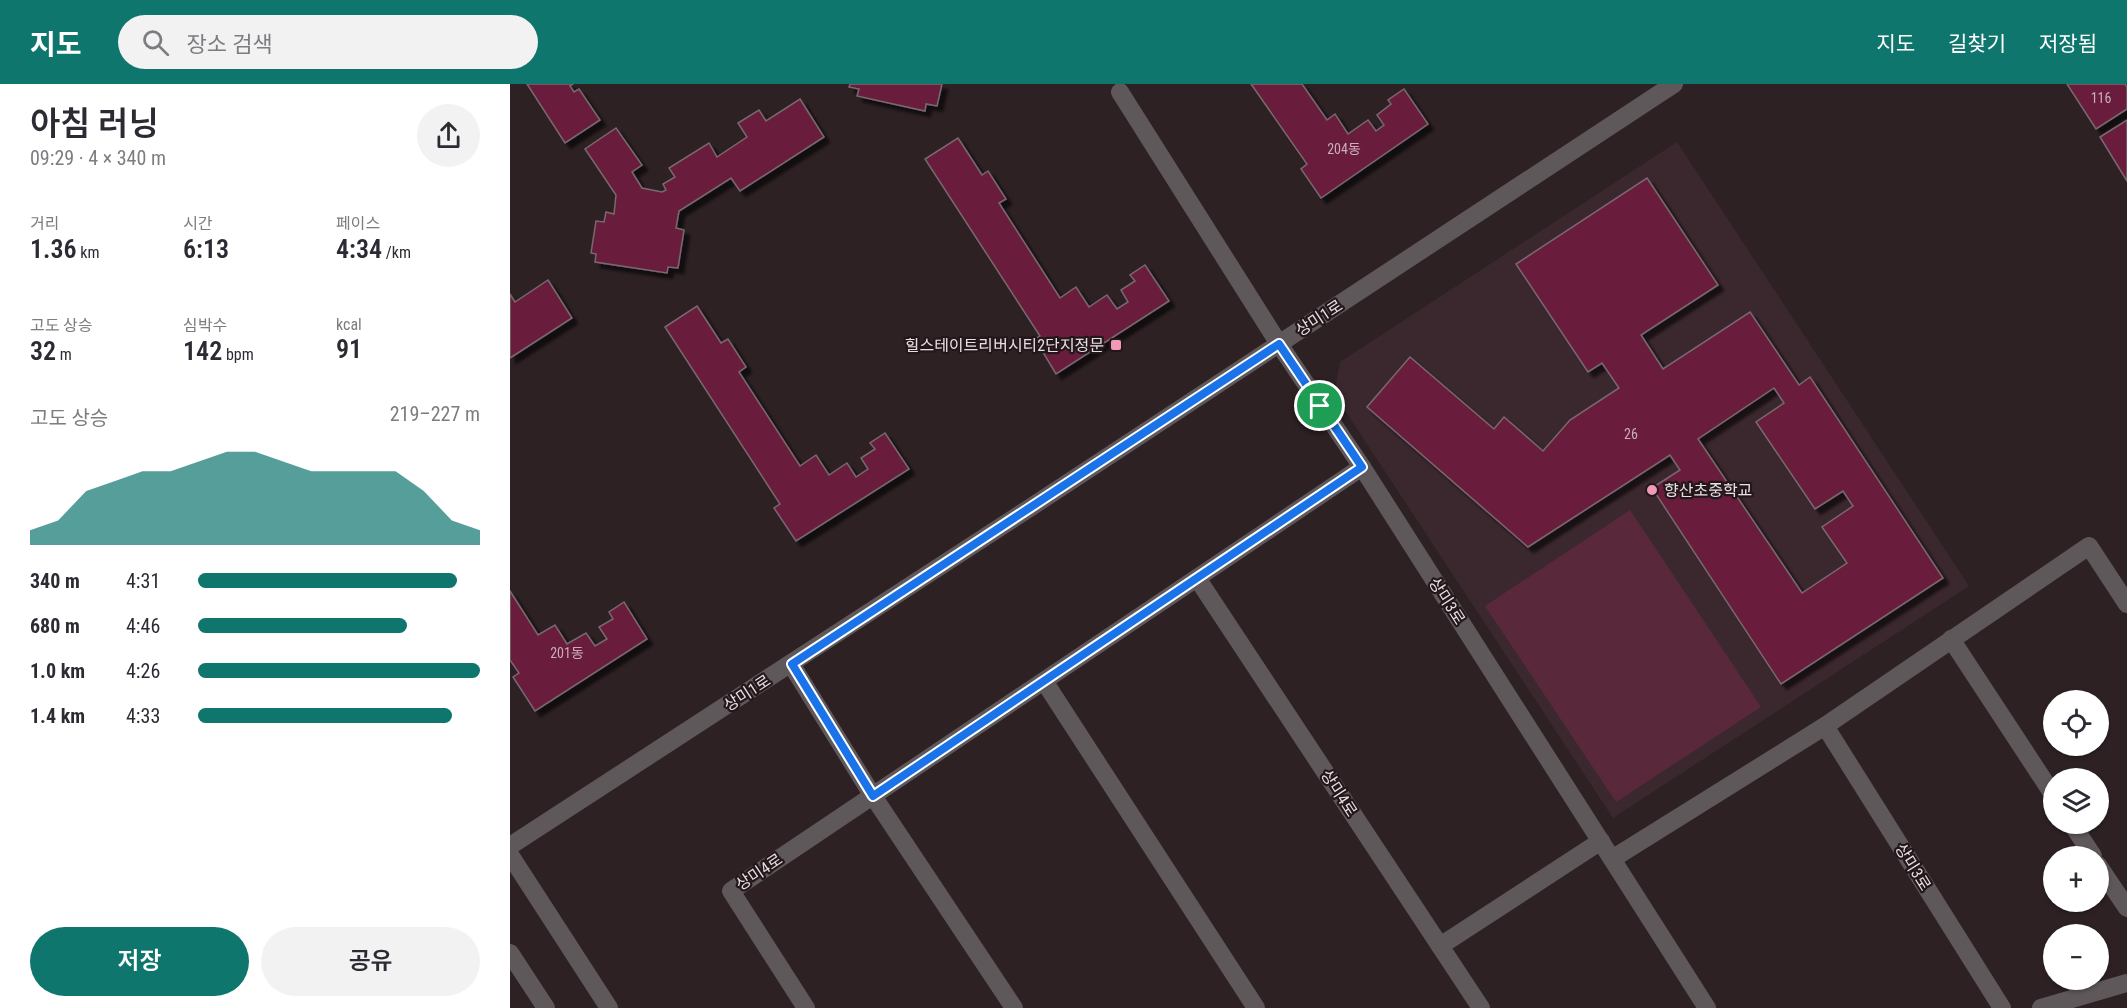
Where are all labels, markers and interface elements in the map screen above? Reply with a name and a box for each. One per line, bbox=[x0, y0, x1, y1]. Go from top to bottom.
search box bbox=[118, 15, 538, 69]
icon: search bbox=[139, 26, 172, 59]
text: 지도 bbox=[30, 28, 82, 61]
text: 장소 검색 bbox=[187, 32, 273, 57]
text: 지도 bbox=[1876, 32, 1915, 56]
text: 길찾기 bbox=[1948, 32, 2006, 56]
text: 저장됨 bbox=[2039, 32, 2097, 56]
house number: 116 bbox=[2091, 90, 2111, 106]
text: 아침 러닝 bbox=[30, 104, 159, 143]
button: share bbox=[417, 104, 480, 167]
house number: 204동 bbox=[1327, 141, 1361, 157]
text: 09:29 · 4 × 340 m bbox=[30, 146, 166, 170]
text: 거리 bbox=[30, 214, 59, 233]
text: 시간 bbox=[183, 214, 212, 233]
text: 페이스 bbox=[336, 214, 380, 233]
text: 1.36 bbox=[30, 234, 77, 264]
text: 6:13 bbox=[183, 234, 229, 264]
text: 4:34 bbox=[336, 234, 382, 264]
text: km bbox=[77, 243, 100, 262]
text: /km bbox=[382, 243, 411, 262]
street label: 상미1로 bbox=[1292, 296, 1346, 340]
text: kcal bbox=[336, 315, 362, 334]
text: 고도 상승 bbox=[30, 316, 93, 335]
text: 심박수 bbox=[183, 316, 227, 335]
text: 91 bbox=[336, 334, 362, 364]
text: 32 bbox=[30, 336, 56, 366]
text: 142 bbox=[183, 336, 222, 366]
place label: 힐스테이트리버시티2단지정문 bbox=[905, 336, 1104, 355]
marker: 힐스테이트리버시티2단지정문 bbox=[1109, 338, 1123, 352]
text: m bbox=[56, 345, 72, 364]
text: bpm bbox=[222, 345, 254, 364]
pin bbox=[1294, 380, 1345, 431]
icon: arrive bbox=[1303, 389, 1336, 422]
text: 219–227 m bbox=[390, 402, 480, 426]
text: 고도 상승 bbox=[30, 406, 108, 430]
house number: 26 bbox=[1624, 426, 1638, 442]
place label: 향산초중학교 bbox=[1664, 481, 1752, 500]
marker: 향산초중학교 bbox=[1645, 483, 1659, 497]
text: 340 m bbox=[30, 569, 80, 593]
text: 4:31 bbox=[126, 569, 160, 593]
street label: 상미3로 bbox=[1425, 574, 1469, 628]
text: 680 m bbox=[30, 614, 80, 638]
text: 4:46 bbox=[126, 614, 160, 638]
house number: 201동 bbox=[550, 645, 584, 661]
text: 1.0 km bbox=[30, 659, 85, 683]
text: 4:26 bbox=[126, 659, 160, 683]
street label: 상미1로 bbox=[720, 671, 774, 715]
map controls bbox=[2043, 690, 2109, 990]
button: locate bbox=[2043, 690, 2109, 756]
text: 1.4 km bbox=[30, 704, 85, 728]
text: 4:33 bbox=[126, 704, 160, 728]
street label: 상미4로 bbox=[1317, 766, 1361, 820]
button: layers bbox=[2043, 768, 2109, 834]
street label: 상미3로 bbox=[1891, 840, 1935, 894]
button: + bbox=[2043, 846, 2109, 912]
street label: 상미4로 bbox=[732, 849, 786, 894]
button: − bbox=[2043, 924, 2109, 990]
button: 저장 bbox=[30, 927, 249, 996]
button: 공유 bbox=[261, 927, 480, 996]

